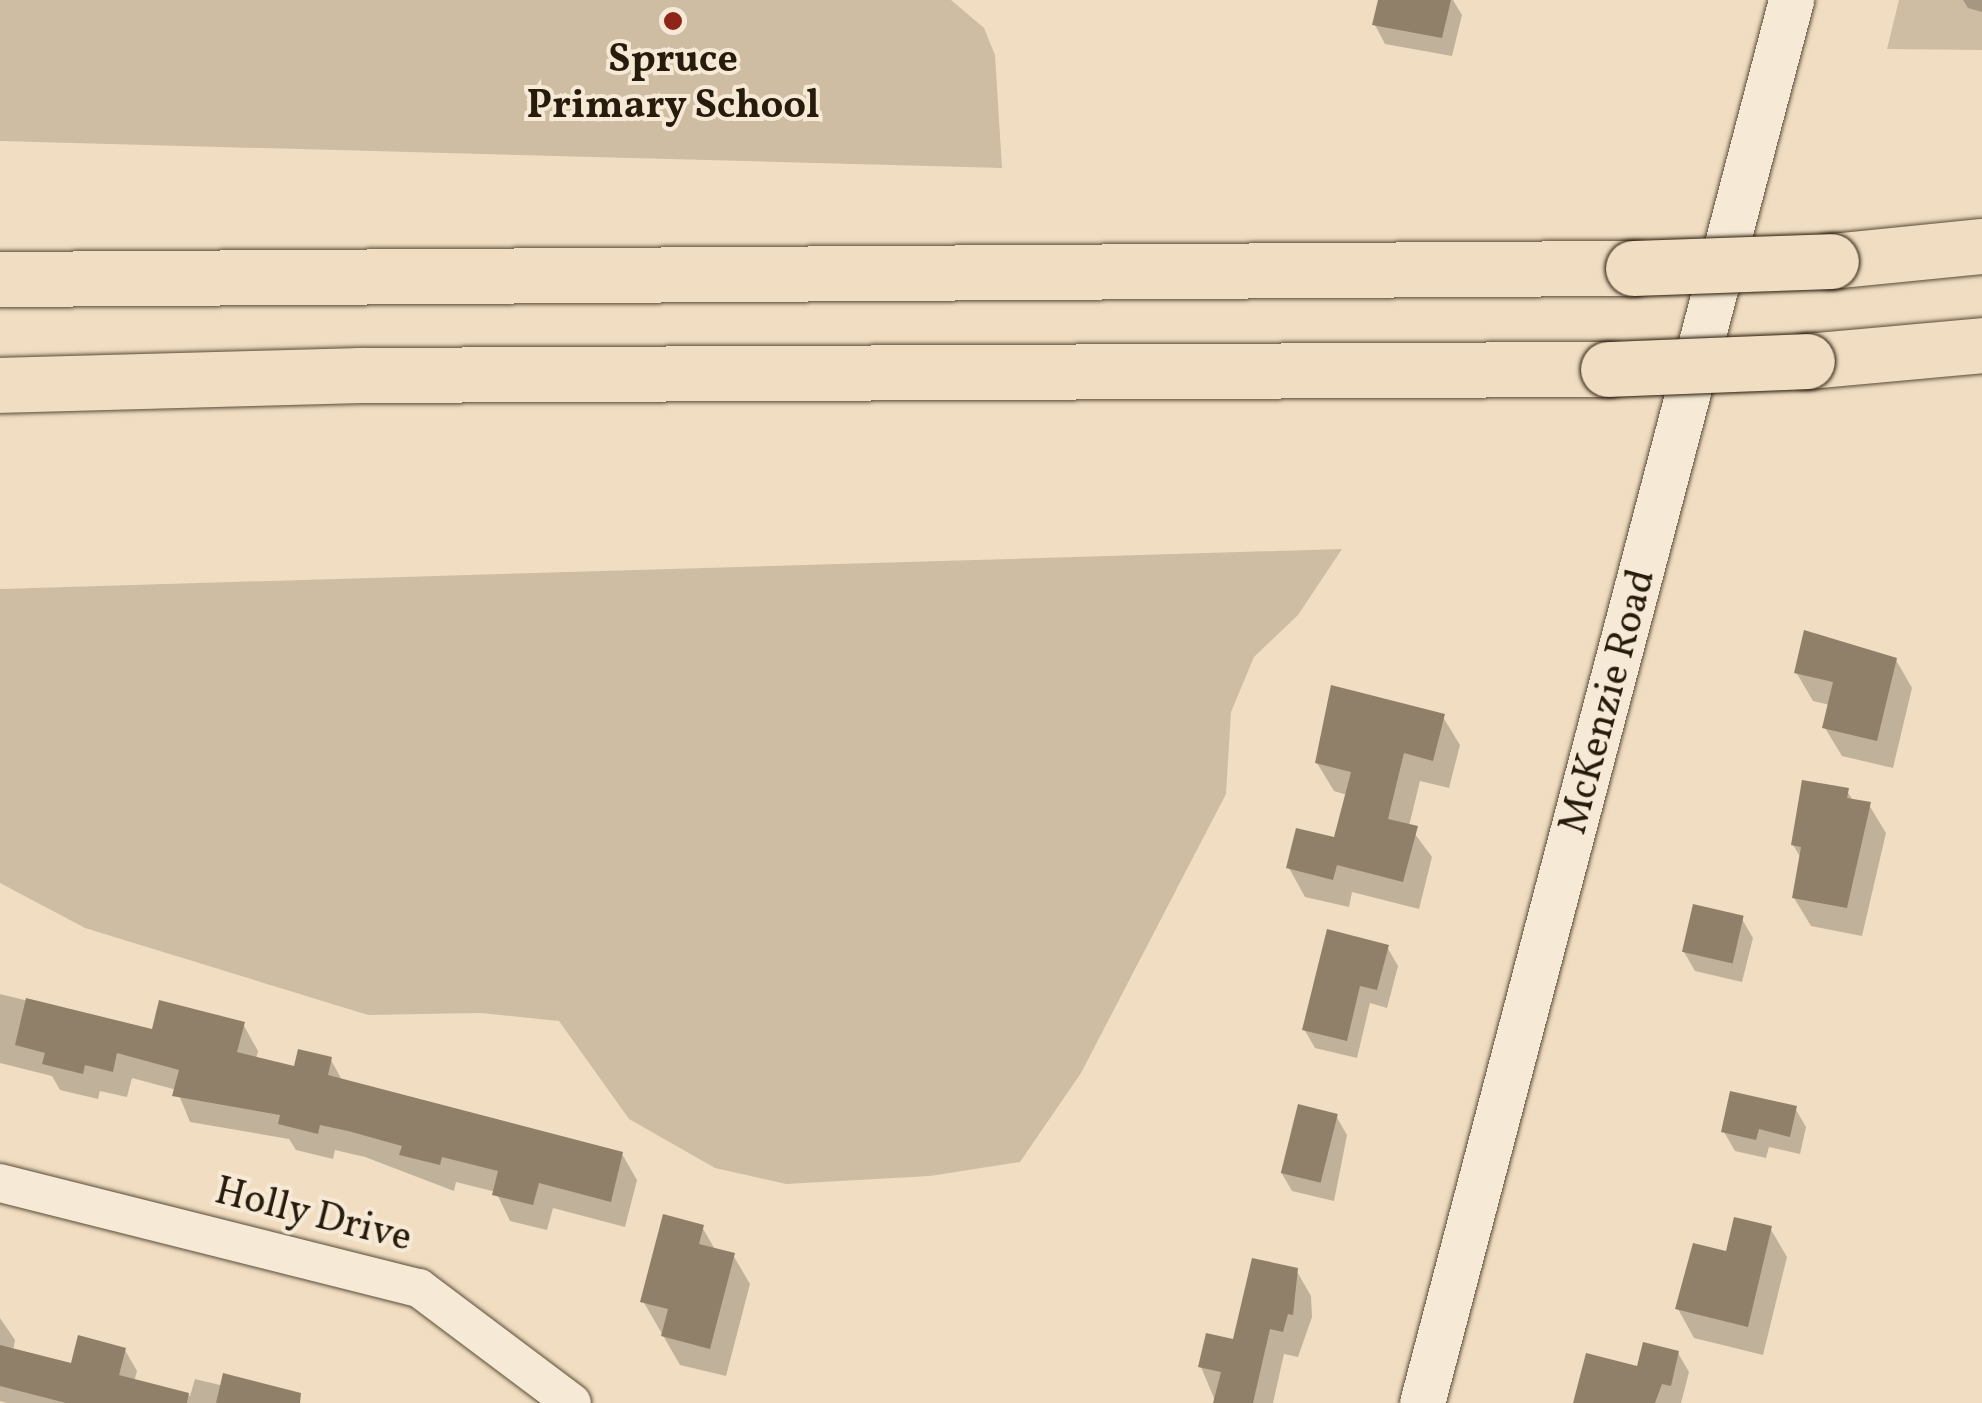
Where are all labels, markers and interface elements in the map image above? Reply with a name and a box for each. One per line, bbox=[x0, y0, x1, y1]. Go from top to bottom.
marker: Spruce Primary School bbox=[662, 10, 684, 32]
place label: Spruce Primary School bbox=[526, 37, 820, 131]
street label: McKenzie Road bbox=[1551, 564, 1667, 840]
street label: Holly Drive bbox=[209, 1168, 417, 1264]

